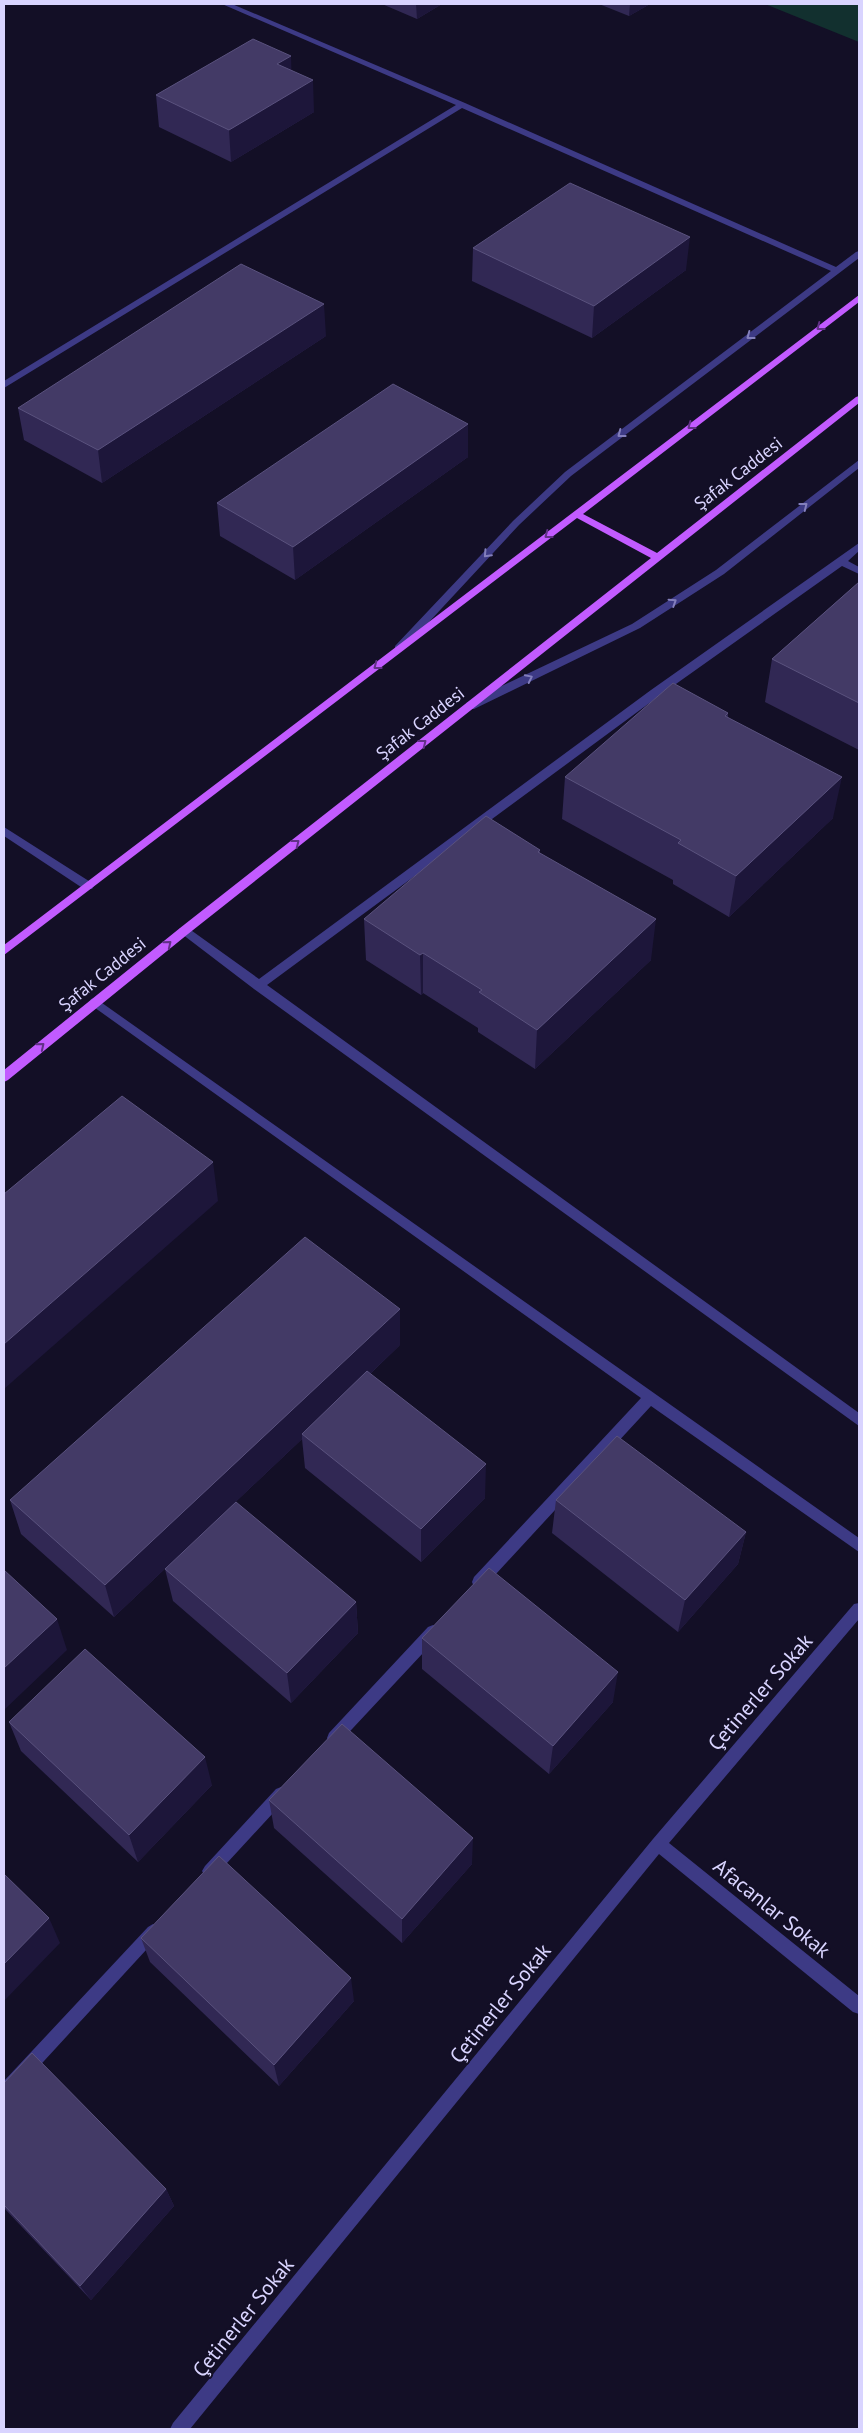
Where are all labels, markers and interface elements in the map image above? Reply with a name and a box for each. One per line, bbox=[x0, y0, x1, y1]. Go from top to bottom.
one-way arrow bbox=[817, 322, 826, 331]
one-way arrow bbox=[746, 330, 756, 339]
one-way arrow bbox=[687, 420, 697, 429]
one-way arrow bbox=[617, 428, 627, 437]
street label: Şafak Caddesi bbox=[689, 431, 787, 515]
one-way arrow bbox=[798, 503, 808, 512]
one-way arrow bbox=[544, 529, 554, 538]
one-way arrow bbox=[484, 548, 493, 557]
one-way arrow bbox=[667, 599, 677, 608]
one-way arrow bbox=[374, 660, 383, 668]
one-way arrow bbox=[524, 673, 533, 684]
street label: Şafak Caddesi bbox=[371, 681, 469, 765]
one-way arrow bbox=[417, 740, 426, 748]
one-way arrow bbox=[290, 841, 299, 849]
street label: Şafak Caddesi bbox=[54, 932, 150, 1016]
one-way arrow bbox=[162, 941, 172, 950]
one-way arrow bbox=[36, 1042, 45, 1051]
street label: Çetinerler Sokak bbox=[702, 1628, 818, 1756]
street label: Afacanlar Sokak bbox=[708, 1853, 836, 1963]
street label: Çetinerler Sokak bbox=[443, 1938, 557, 2068]
street label: Çetinerler Sokak bbox=[186, 2252, 300, 2382]

